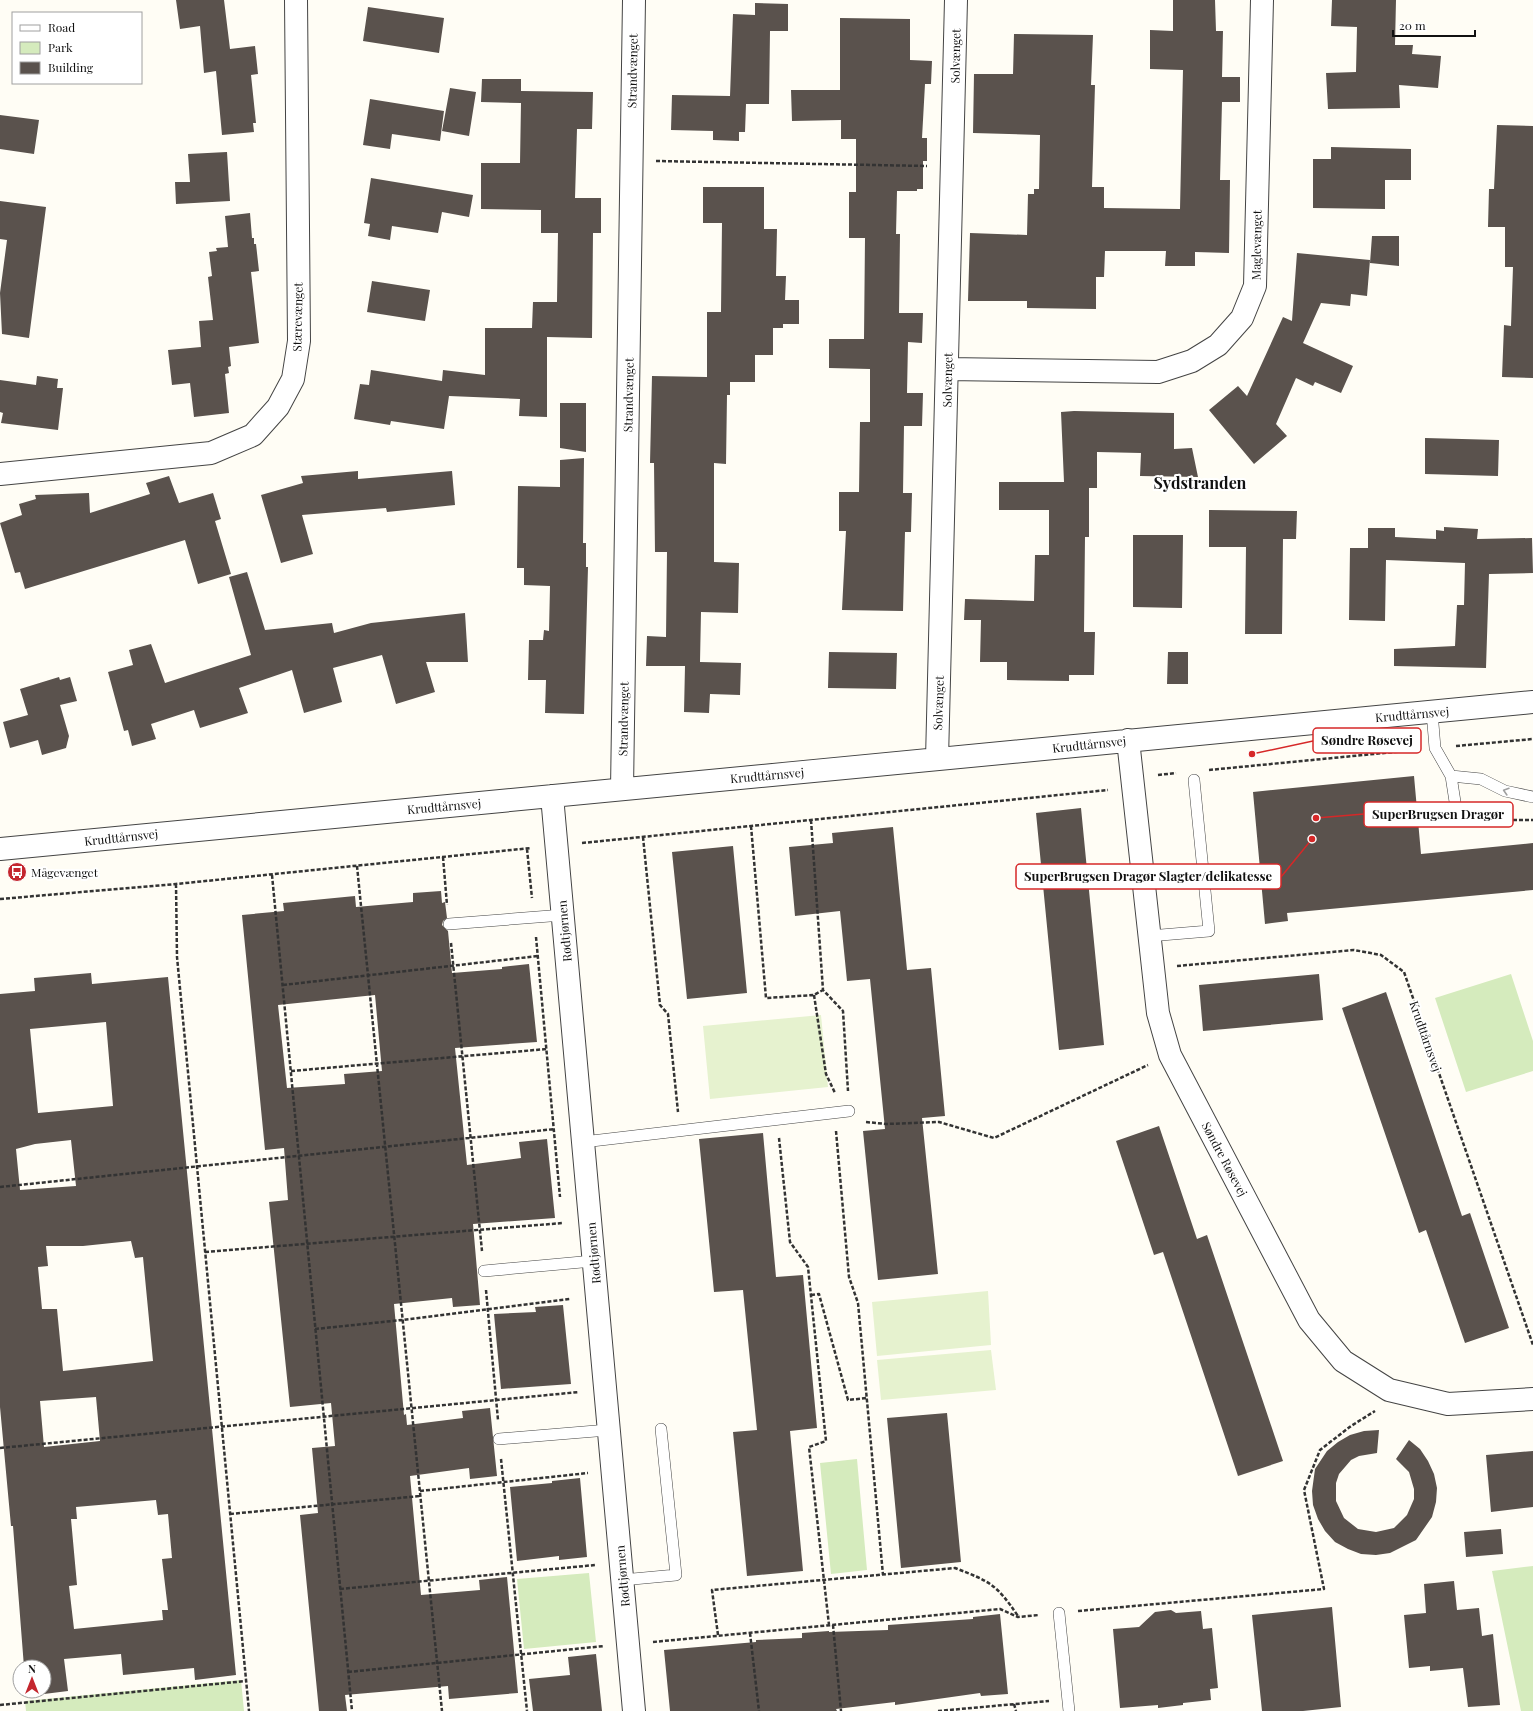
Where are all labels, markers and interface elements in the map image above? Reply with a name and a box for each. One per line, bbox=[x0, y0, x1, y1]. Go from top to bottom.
legend bbox=[12, 12, 142, 84]
scale bar bbox=[1393, 12, 1475, 38]
text: 20 m bbox=[1399, 17, 1426, 33]
text: Road bbox=[48, 19, 75, 35]
street label: Solvænget bbox=[947, 28, 963, 83]
street label: Strandvænget bbox=[623, 33, 641, 108]
text: Park bbox=[48, 39, 73, 55]
text: Building bbox=[48, 59, 94, 75]
street label: Maglevænget bbox=[1247, 209, 1265, 280]
street label: Stærevænget bbox=[288, 282, 306, 352]
street label: Solvænget bbox=[939, 352, 955, 407]
street label: Strandvænget bbox=[619, 357, 637, 432]
district label: Sydstranden bbox=[1154, 472, 1247, 493]
street label: Solvænget bbox=[929, 675, 947, 731]
street label: Strandvænget bbox=[614, 681, 632, 756]
street label: Krudttårnsvej bbox=[1374, 703, 1450, 725]
callout: Søndre Røsevej bbox=[1313, 728, 1421, 753]
text: Søndre Røsevej bbox=[1321, 731, 1413, 748]
street label: Krudttårnsvej bbox=[1051, 732, 1127, 756]
street label: Krudttårnsvej bbox=[729, 764, 805, 786]
one-way arrow bbox=[1502, 787, 1509, 796]
street label: Krudttårnsvej bbox=[406, 795, 482, 817]
callout: SuperBrugsen Dragør bbox=[1364, 802, 1513, 827]
text: SuperBrugsen Dragør bbox=[1372, 805, 1504, 822]
street label: Krudttårnsvej bbox=[83, 825, 159, 849]
bus stop icon: Mågevænget bbox=[6, 861, 28, 883]
place label: Mågevænget bbox=[31, 864, 99, 880]
callout: SuperBrugsen Dragør Slagter/delikatesse bbox=[1016, 864, 1281, 889]
text: SuperBrugsen Dragør Slagter/delikatesse bbox=[1024, 867, 1272, 884]
street label: Rødtjørnen bbox=[553, 900, 575, 962]
street label: Krudttårnsvej bbox=[1406, 998, 1446, 1074]
street label: Søndre Røsevej bbox=[1199, 1119, 1251, 1199]
street label: Rødtjørnen bbox=[582, 1222, 604, 1284]
street label: Rødtjørnen bbox=[611, 1545, 633, 1607]
north arrow bbox=[12, 1659, 52, 1699]
text: N bbox=[28, 1661, 36, 1676]

